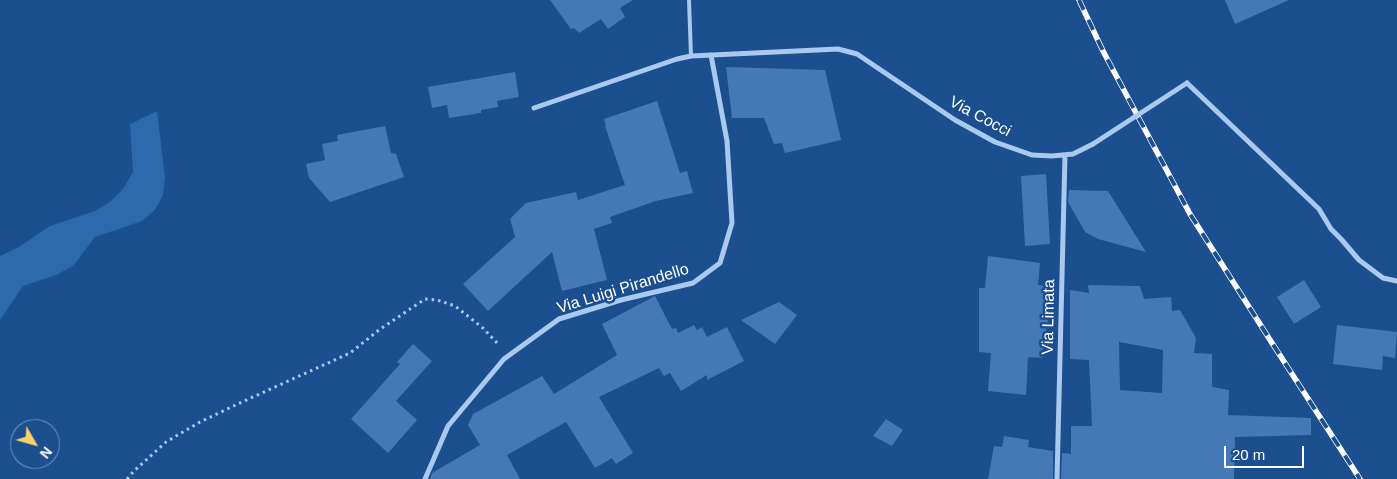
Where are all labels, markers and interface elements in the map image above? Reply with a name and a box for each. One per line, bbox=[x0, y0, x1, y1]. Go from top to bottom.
street label: Via Cocci bbox=[946, 93, 1014, 141]
street label: Via Luigi Pirandello bbox=[555, 260, 691, 318]
street label: Via Limata bbox=[1039, 279, 1059, 355]
north arrow bbox=[10, 419, 60, 469]
scale bar bbox=[1227, 436, 1307, 468]
text: N bbox=[37, 444, 55, 462]
text: 20 m bbox=[1232, 446, 1265, 463]

